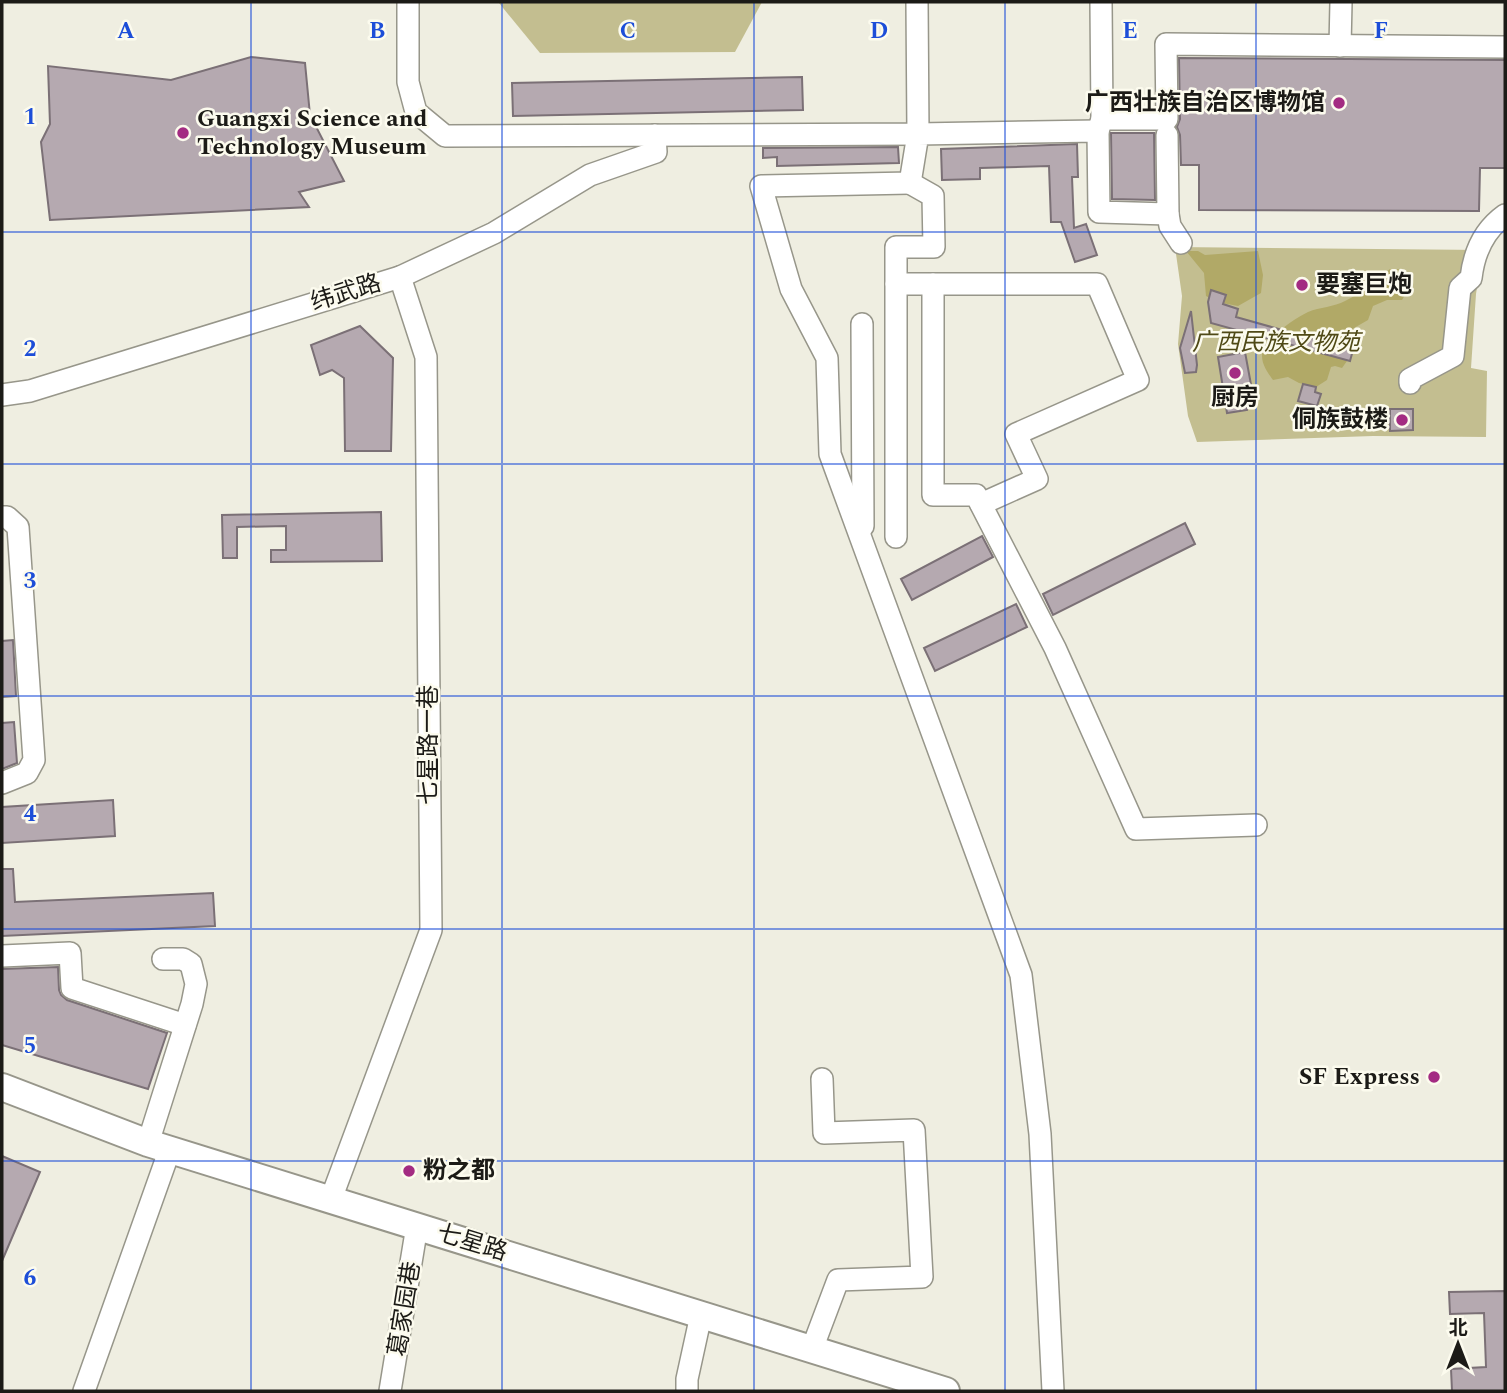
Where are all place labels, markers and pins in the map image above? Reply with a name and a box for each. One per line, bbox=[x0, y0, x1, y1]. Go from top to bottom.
place label: 广西壮族自治区博物馆 bbox=[1085, 85, 1325, 121]
marker: 广西壮族自治区博物馆 bbox=[1331, 95, 1347, 111]
place label: Guangxi Science and Technology Museum bbox=[197, 101, 427, 165]
marker: Guangxi Science and Technology Museum bbox=[175, 125, 191, 141]
place label: 要塞巨炮 bbox=[1316, 267, 1412, 303]
marker: 要塞巨炮 bbox=[1294, 277, 1310, 293]
marker: 厨房 bbox=[1227, 365, 1243, 381]
place label: 厨房 bbox=[1211, 380, 1259, 416]
place label: 侗族鼓楼 bbox=[1292, 402, 1388, 438]
marker: 侗族鼓楼 bbox=[1394, 412, 1410, 428]
place label: SF Express bbox=[1299, 1059, 1420, 1095]
marker: SF Express bbox=[1426, 1069, 1442, 1085]
place label: 粉之都 bbox=[423, 1153, 495, 1189]
marker: 粉之都 bbox=[401, 1163, 417, 1179]

